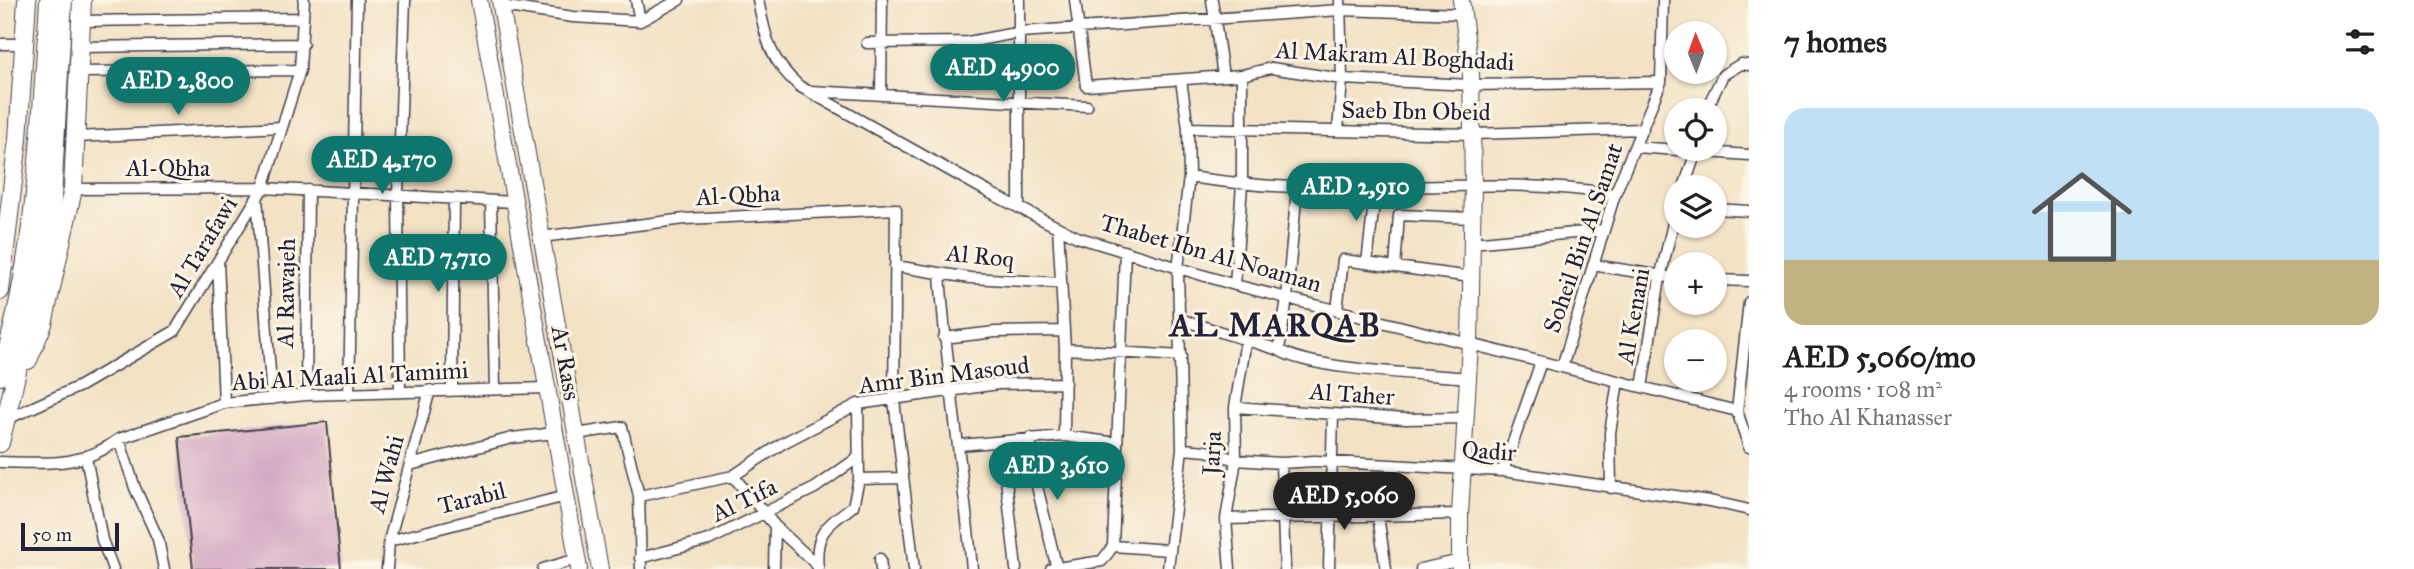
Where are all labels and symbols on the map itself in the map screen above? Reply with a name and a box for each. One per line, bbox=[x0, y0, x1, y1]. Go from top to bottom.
north arrow bbox=[1664, 21, 1727, 84]
street label: Al Makram Al Boghdadi bbox=[1274, 35, 1516, 77]
pin: AED 4,900 bbox=[923, 44, 1083, 104]
pin: AED 2,800 bbox=[98, 58, 258, 117]
street label: Saeb Ibn Obeid bbox=[1341, 95, 1491, 127]
pin: AED 4,170 bbox=[302, 136, 462, 196]
street label: Soheil Bin Al Samat bbox=[1536, 139, 1630, 337]
street label: Al-Qbha bbox=[125, 153, 211, 183]
pin: AED 2,910 bbox=[1276, 164, 1436, 223]
street label: Al-Qbha bbox=[694, 178, 782, 212]
street label: Al Tarafawi bbox=[160, 191, 244, 304]
street label: Thabet Ibn Al Noaman bbox=[1097, 207, 1325, 299]
pin: AED 7,710 bbox=[358, 234, 518, 294]
street label: Al Roq bbox=[943, 237, 1016, 275]
street label: Al Rawajeh bbox=[270, 238, 302, 349]
street label: Al Kenani bbox=[1610, 265, 1656, 367]
district label: AL MARQAB bbox=[1168, 306, 1382, 345]
street label: Ar Rass bbox=[545, 323, 587, 402]
street label: Amr Bin Masoud bbox=[856, 350, 1031, 400]
street label: Abi Al Maali Al Tamimi bbox=[230, 355, 470, 397]
street label: Al Taher bbox=[1307, 376, 1396, 412]
street label: Jarja bbox=[1196, 429, 1228, 479]
street label: Al Wahi bbox=[361, 431, 411, 517]
street label: Qadir bbox=[1461, 434, 1517, 468]
pin: AED 3,610 bbox=[977, 442, 1137, 502]
street label: Al Tifa bbox=[705, 471, 782, 529]
pin: AED 5,060 bbox=[1264, 472, 1424, 532]
street label: Tarabil bbox=[435, 475, 510, 521]
scale bar bbox=[21, 520, 119, 552]

